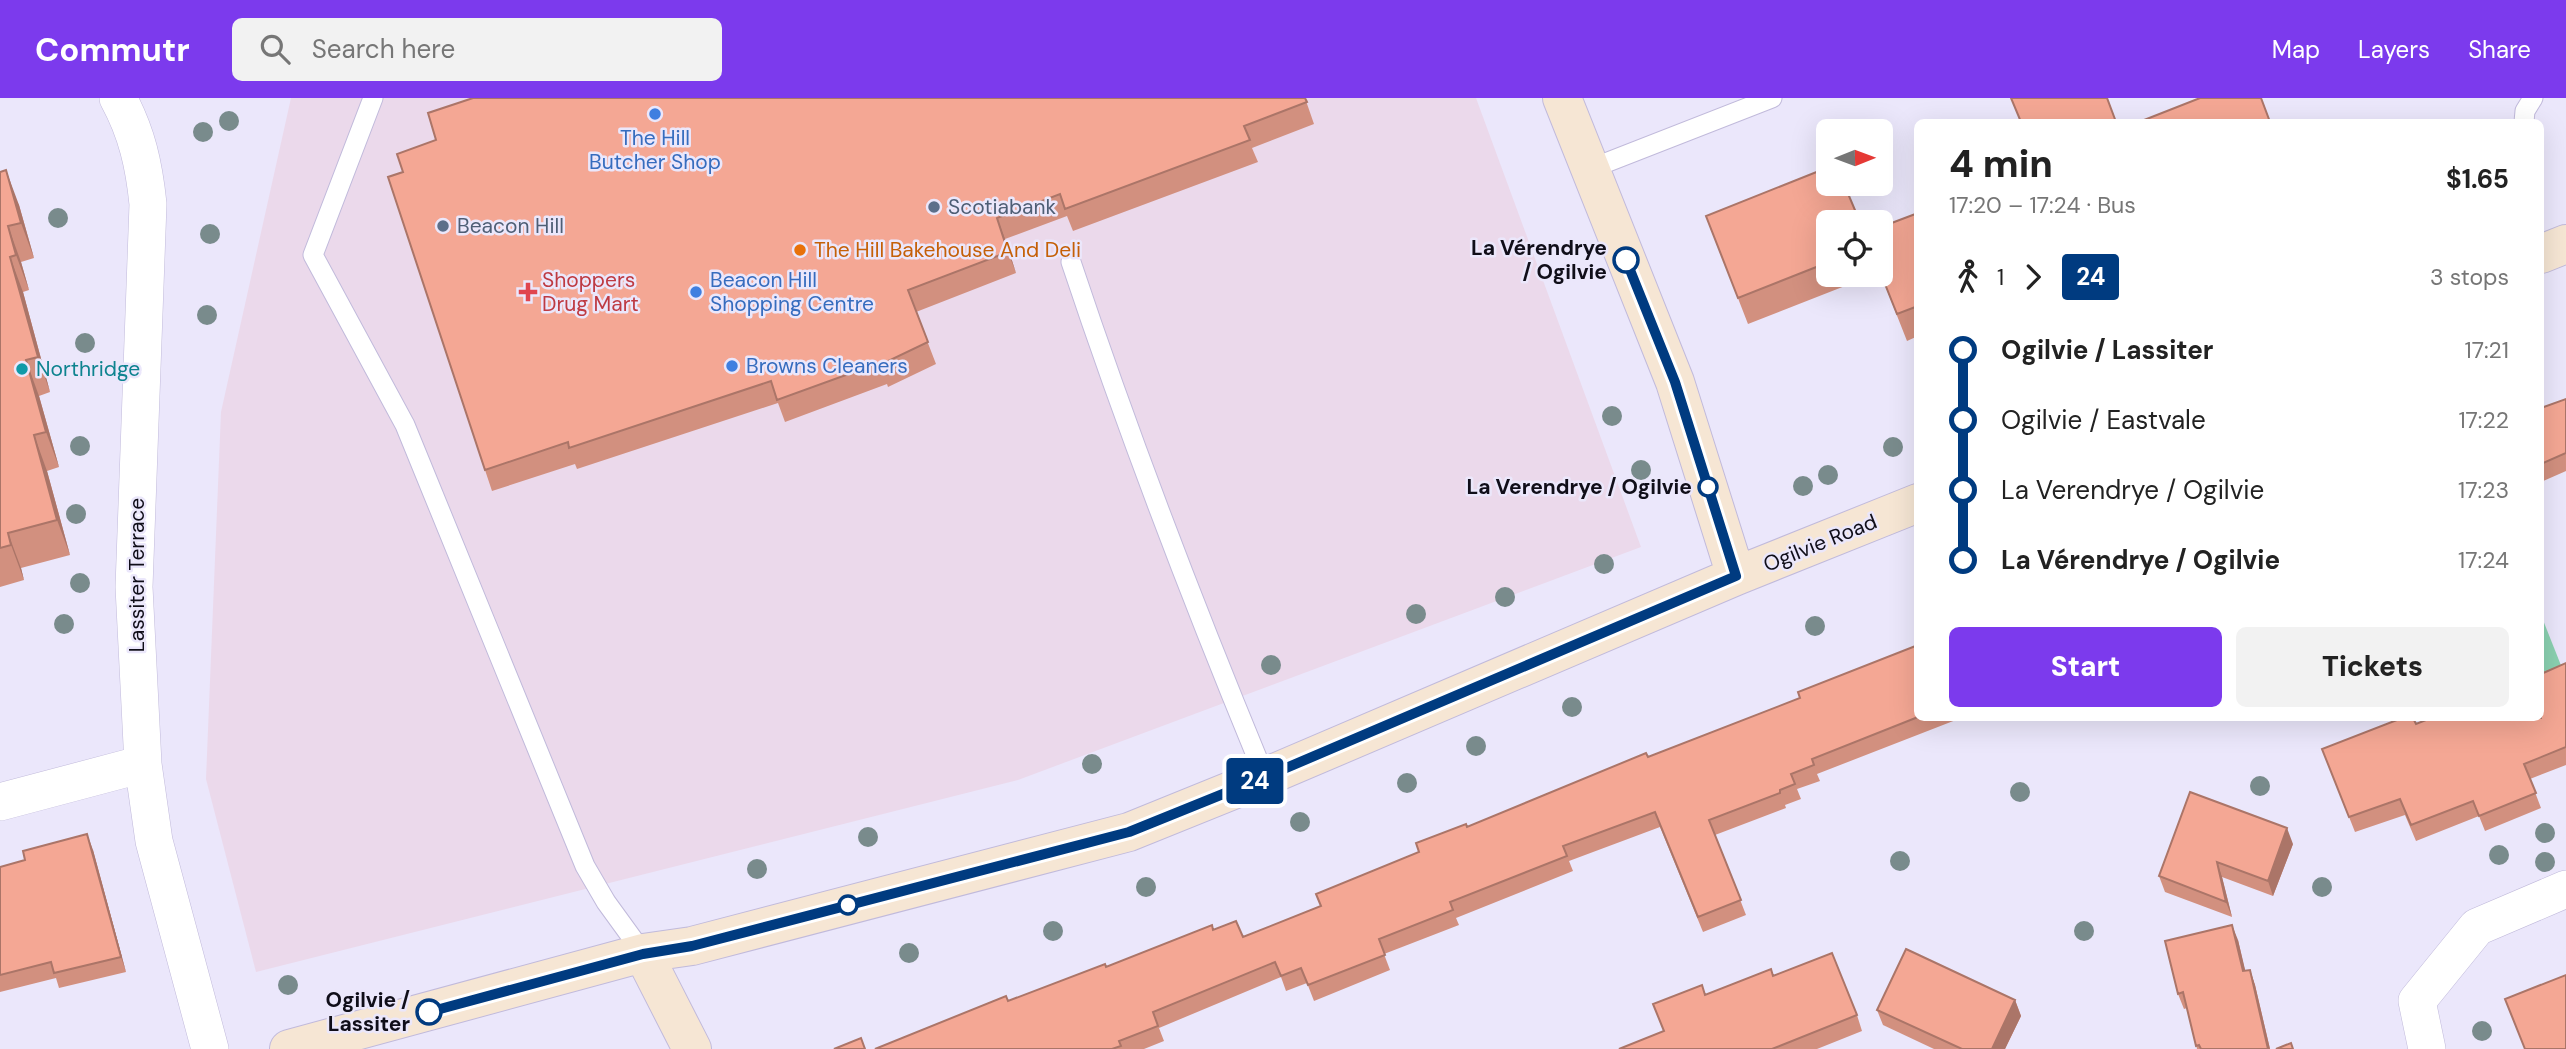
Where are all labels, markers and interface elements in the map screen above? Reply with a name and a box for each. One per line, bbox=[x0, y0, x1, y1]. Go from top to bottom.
search box bbox=[232, 18, 722, 81]
text: Commutr bbox=[35, 28, 190, 71]
icon: search bbox=[256, 30, 294, 68]
text: Search here bbox=[312, 32, 455, 66]
text: Map bbox=[2272, 34, 2320, 65]
text: Layers bbox=[2358, 34, 2430, 65]
text: Share bbox=[2468, 34, 2531, 65]
marker: The Hill Butcher Shop bbox=[647, 106, 663, 122]
north arrow bbox=[1816, 119, 1894, 196]
map controls bbox=[1816, 119, 1893, 287]
place label: The Hill Butcher Shop bbox=[589, 124, 721, 176]
text: 4 min bbox=[1949, 139, 2053, 189]
text: $1.65 bbox=[2446, 162, 2509, 196]
text: 17:20 – 17:24 · Bus bbox=[1949, 190, 2136, 220]
place label: Scotiabank bbox=[948, 193, 1057, 221]
marker: Scotiabank bbox=[926, 199, 942, 215]
button: locate bbox=[1816, 210, 1893, 287]
place label: Beacon Hill bbox=[457, 212, 564, 240]
marker: Beacon Hill bbox=[435, 218, 451, 234]
place label: La Vérendrye / Ogilvie bbox=[1471, 234, 1607, 286]
place label: The Hill Bakehouse And Deli bbox=[814, 236, 1081, 264]
marker: The Hill Bakehouse And Deli bbox=[792, 242, 808, 258]
marker: La Vérendrye / Ogilvie bbox=[1613, 247, 1639, 273]
icon: walk bbox=[1949, 258, 1987, 296]
icon: forward bbox=[2014, 258, 2052, 296]
text: 24 bbox=[2076, 261, 2105, 292]
text: 1 bbox=[1997, 262, 2004, 292]
text: 3 stops bbox=[2430, 262, 2509, 292]
place label: Shoppers Drug Mart bbox=[542, 266, 639, 318]
place label: Beacon Hill Shopping Centre bbox=[710, 266, 874, 318]
marker: Shoppers Drug Mart bbox=[520, 284, 536, 300]
marker: Beacon Hill Shopping Centre bbox=[688, 284, 704, 300]
text: Ogilvie / Lassiter bbox=[2001, 333, 2213, 367]
text: 17:21 bbox=[2464, 335, 2509, 365]
place label: Browns Cleaners bbox=[746, 352, 908, 380]
place label: Northridge bbox=[36, 355, 140, 383]
marker: Browns Cleaners bbox=[724, 358, 740, 374]
marker: Northridge bbox=[14, 361, 30, 377]
text: Ogilvie / Eastvale bbox=[2001, 403, 2206, 437]
text: 17:22 bbox=[2458, 405, 2509, 435]
place label: La Verendrye / Ogilvie bbox=[1467, 473, 1692, 501]
text: La Verendrye / Ogilvie bbox=[2001, 473, 2264, 507]
text: 17:23 bbox=[2458, 475, 2509, 505]
marker: La Verendrye / Ogilvie bbox=[1698, 477, 1718, 497]
street label: Lassiter Terrace bbox=[123, 498, 151, 652]
street label: Ogilvie Road bbox=[1759, 508, 1881, 578]
text: La Vérendrye / Ogilvie bbox=[2001, 543, 2280, 577]
text: 17:24 bbox=[2458, 545, 2509, 575]
button: Start bbox=[1949, 627, 2222, 707]
button: Tickets bbox=[2236, 627, 2509, 707]
line badge: 24 bbox=[1224, 758, 1286, 804]
text: 24 bbox=[1240, 765, 1270, 796]
unlabelled marker bbox=[838, 895, 858, 915]
place label: Ogilvie / Lassiter bbox=[325, 986, 410, 1038]
marker: Ogilvie / Lassiter bbox=[416, 999, 442, 1025]

